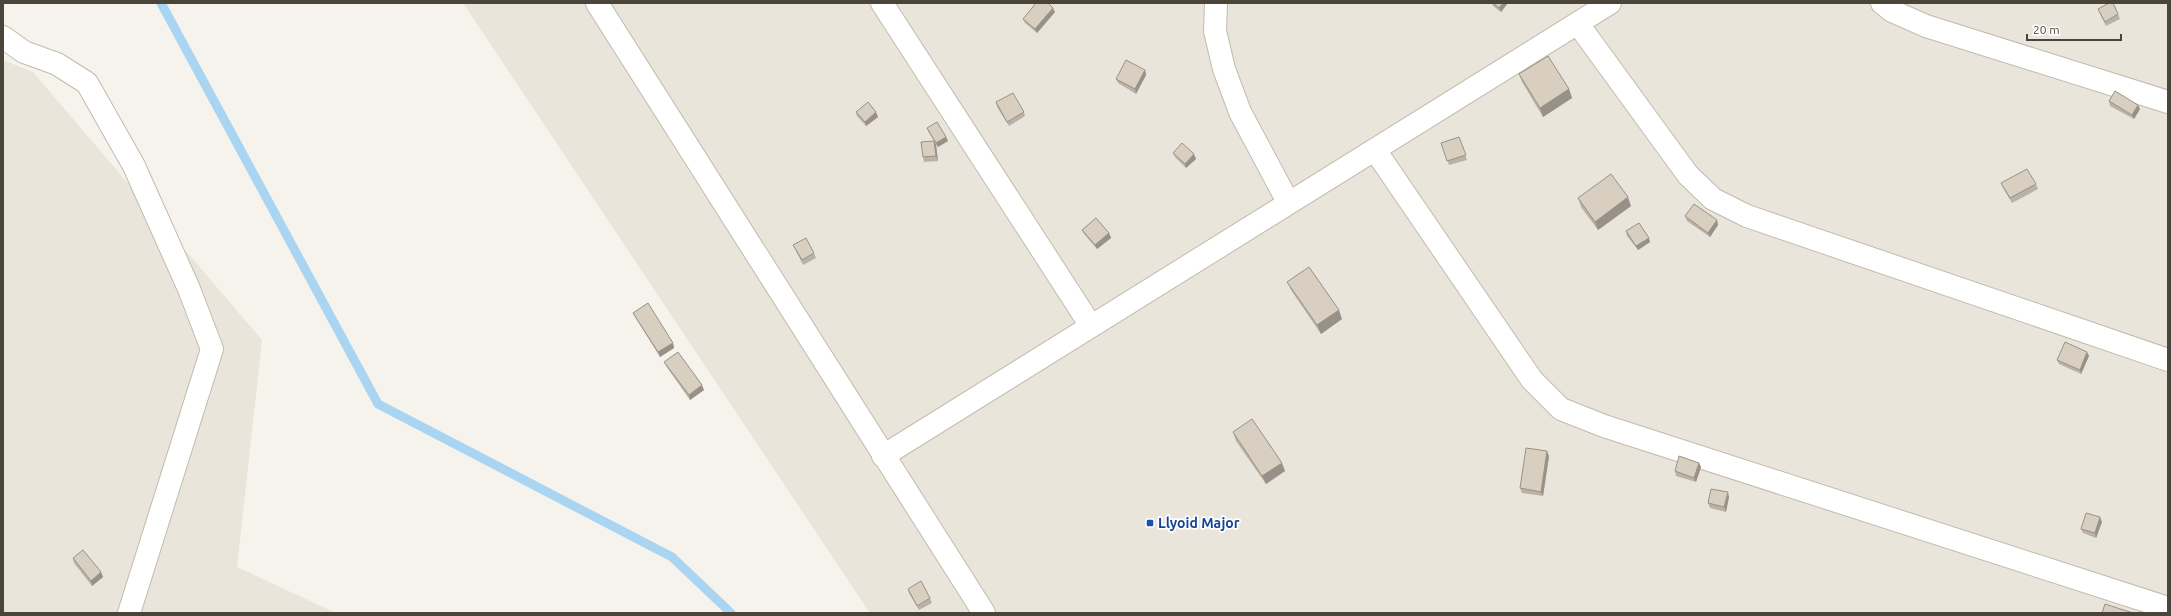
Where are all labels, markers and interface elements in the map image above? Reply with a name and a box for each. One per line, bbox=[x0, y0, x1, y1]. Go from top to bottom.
scale bar bbox=[2027, 16, 2121, 42]
text: 20 m bbox=[2033, 23, 2060, 36]
place label: Llyoid Major bbox=[1158, 515, 1240, 531]
marker: Llyoid Major bbox=[1145, 518, 1155, 528]

